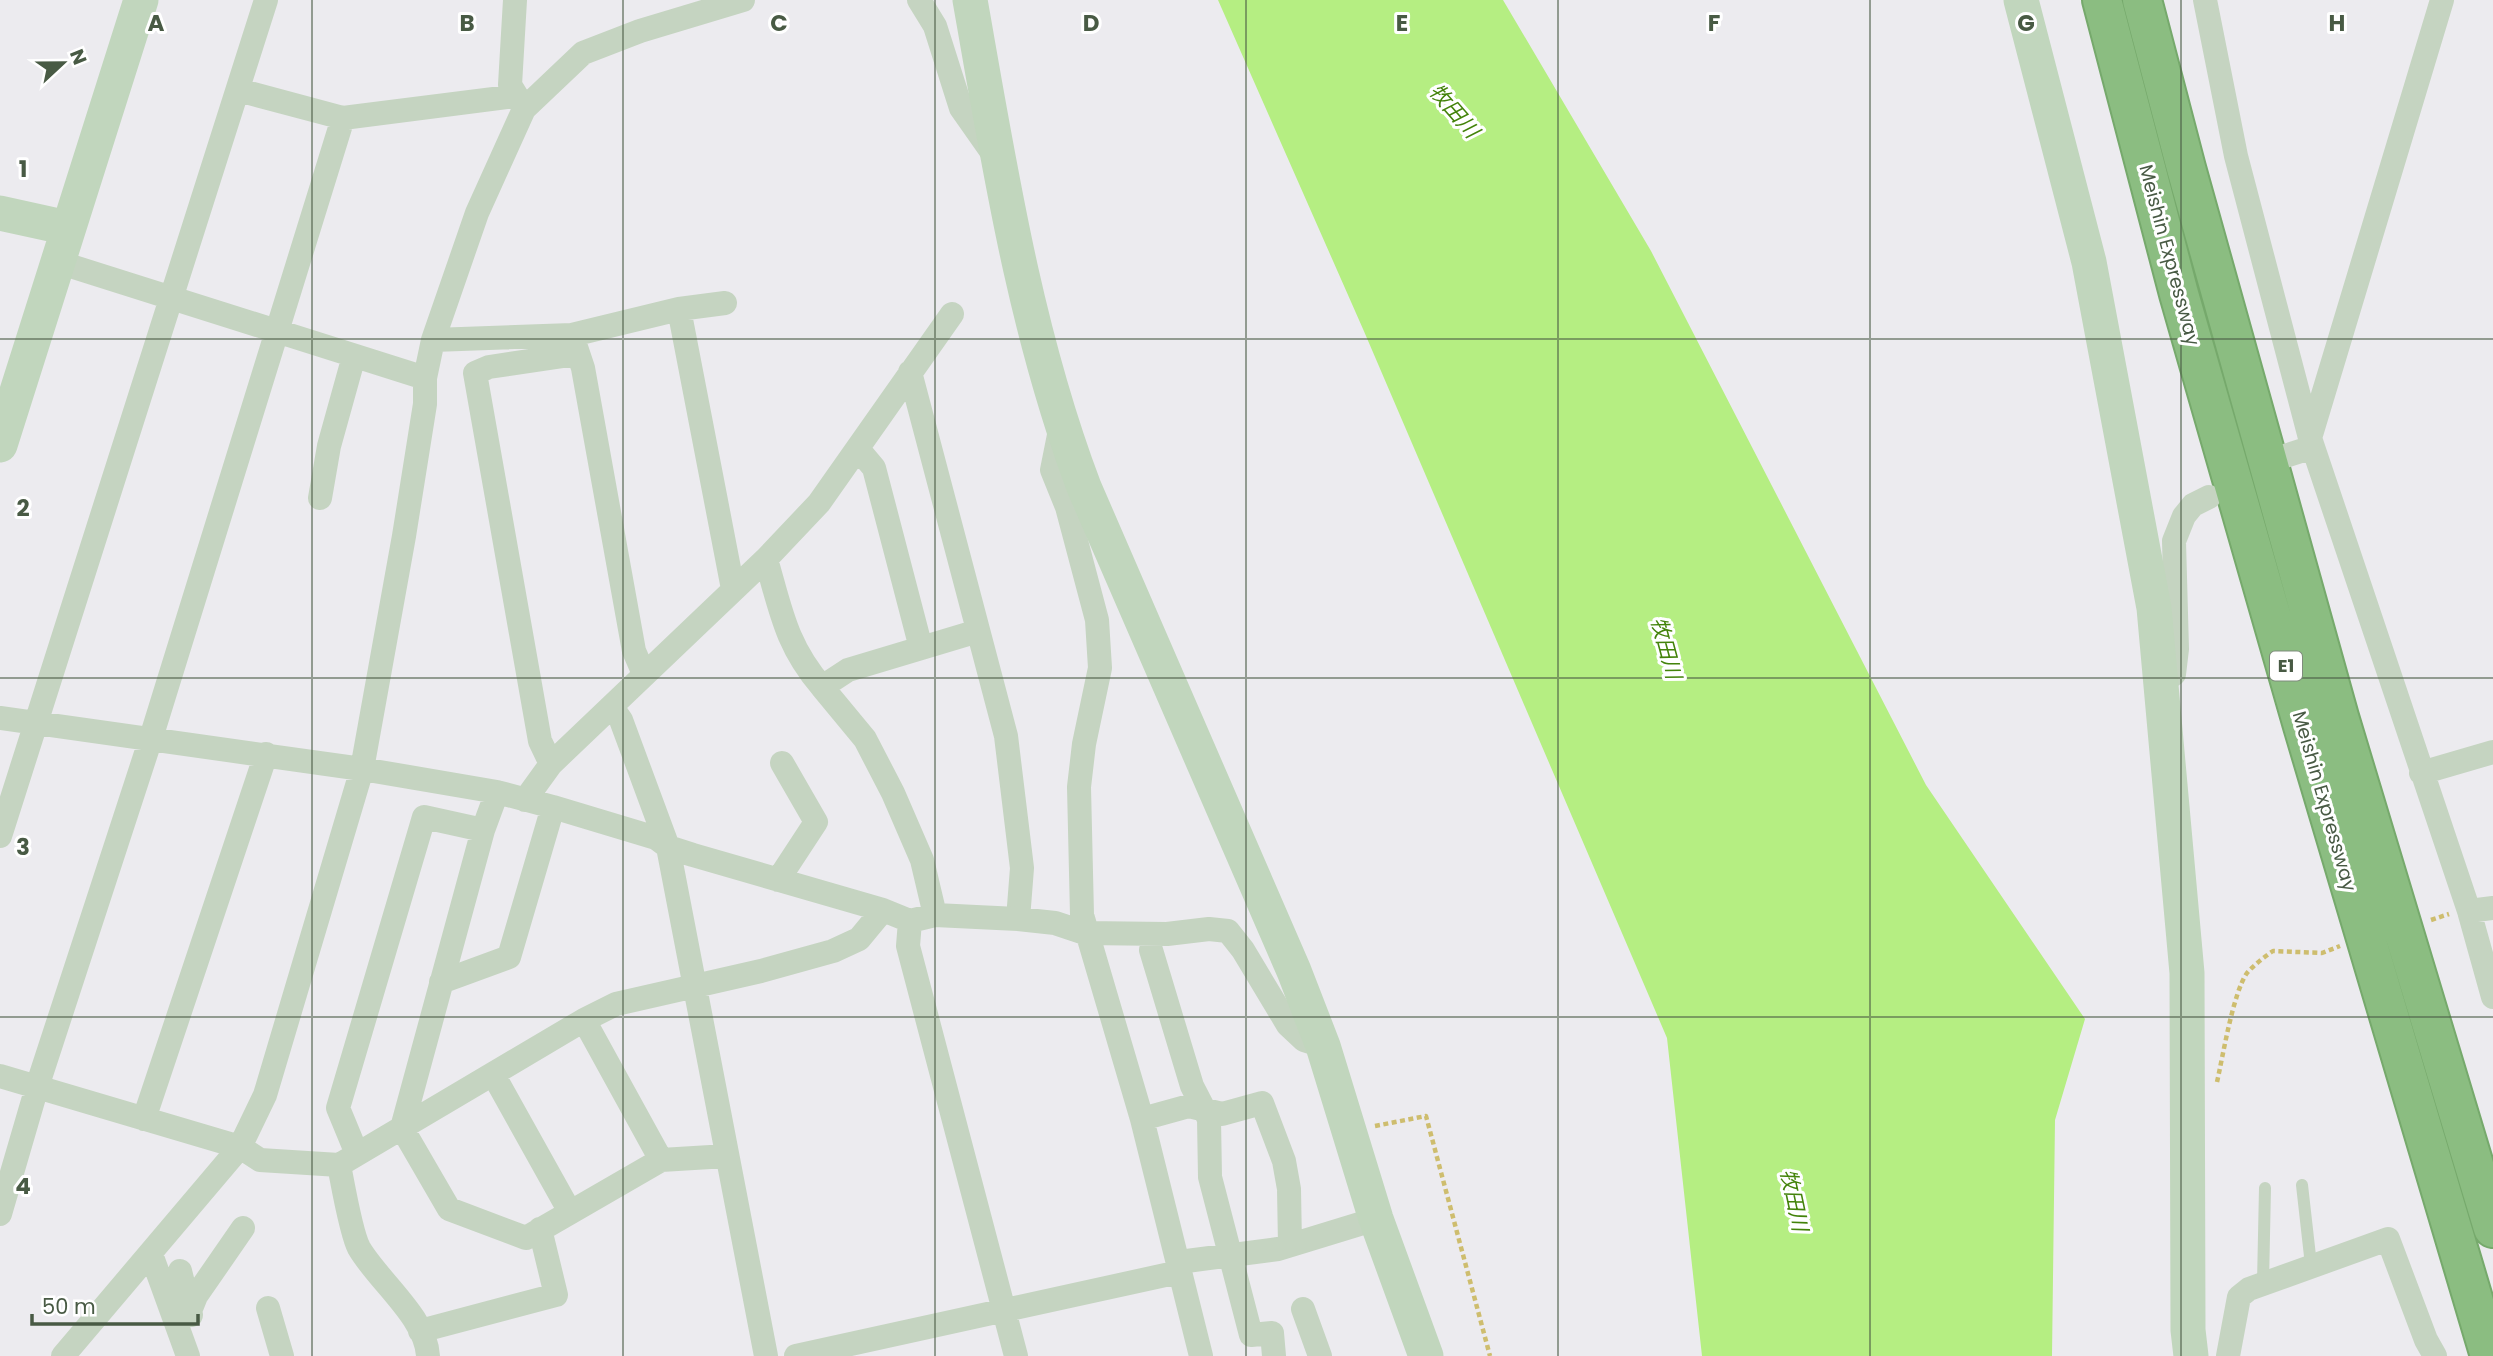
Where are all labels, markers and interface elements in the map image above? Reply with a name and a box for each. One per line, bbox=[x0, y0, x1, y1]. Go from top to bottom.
text: A bbox=[148, 7, 165, 39]
text: B bbox=[459, 7, 475, 39]
text: C bbox=[770, 7, 788, 39]
text: D bbox=[1083, 7, 1099, 39]
text: E bbox=[1396, 7, 1408, 39]
text: F bbox=[1708, 7, 1720, 39]
text: G bbox=[2017, 7, 2035, 39]
text: H bbox=[2329, 7, 2345, 39]
north arrow bbox=[28, 28, 98, 98]
text: N bbox=[63, 45, 93, 69]
water label: 牧田川 bbox=[1423, 77, 1487, 145]
text: 1 bbox=[19, 153, 27, 185]
street label: Meishin Expressway bbox=[2132, 162, 2207, 349]
text: 2 bbox=[16, 492, 30, 524]
water label: 牧田川 bbox=[1644, 614, 1689, 684]
road number: E1 bbox=[2270, 652, 2302, 680]
street label: Meishin Expressway bbox=[2286, 708, 2363, 895]
text: 3 bbox=[16, 831, 30, 863]
water label: 牧田川 bbox=[1774, 1166, 1816, 1236]
text: 4 bbox=[15, 1170, 31, 1202]
scale bar bbox=[32, 1282, 198, 1326]
text: 50 m bbox=[42, 1292, 96, 1321]

